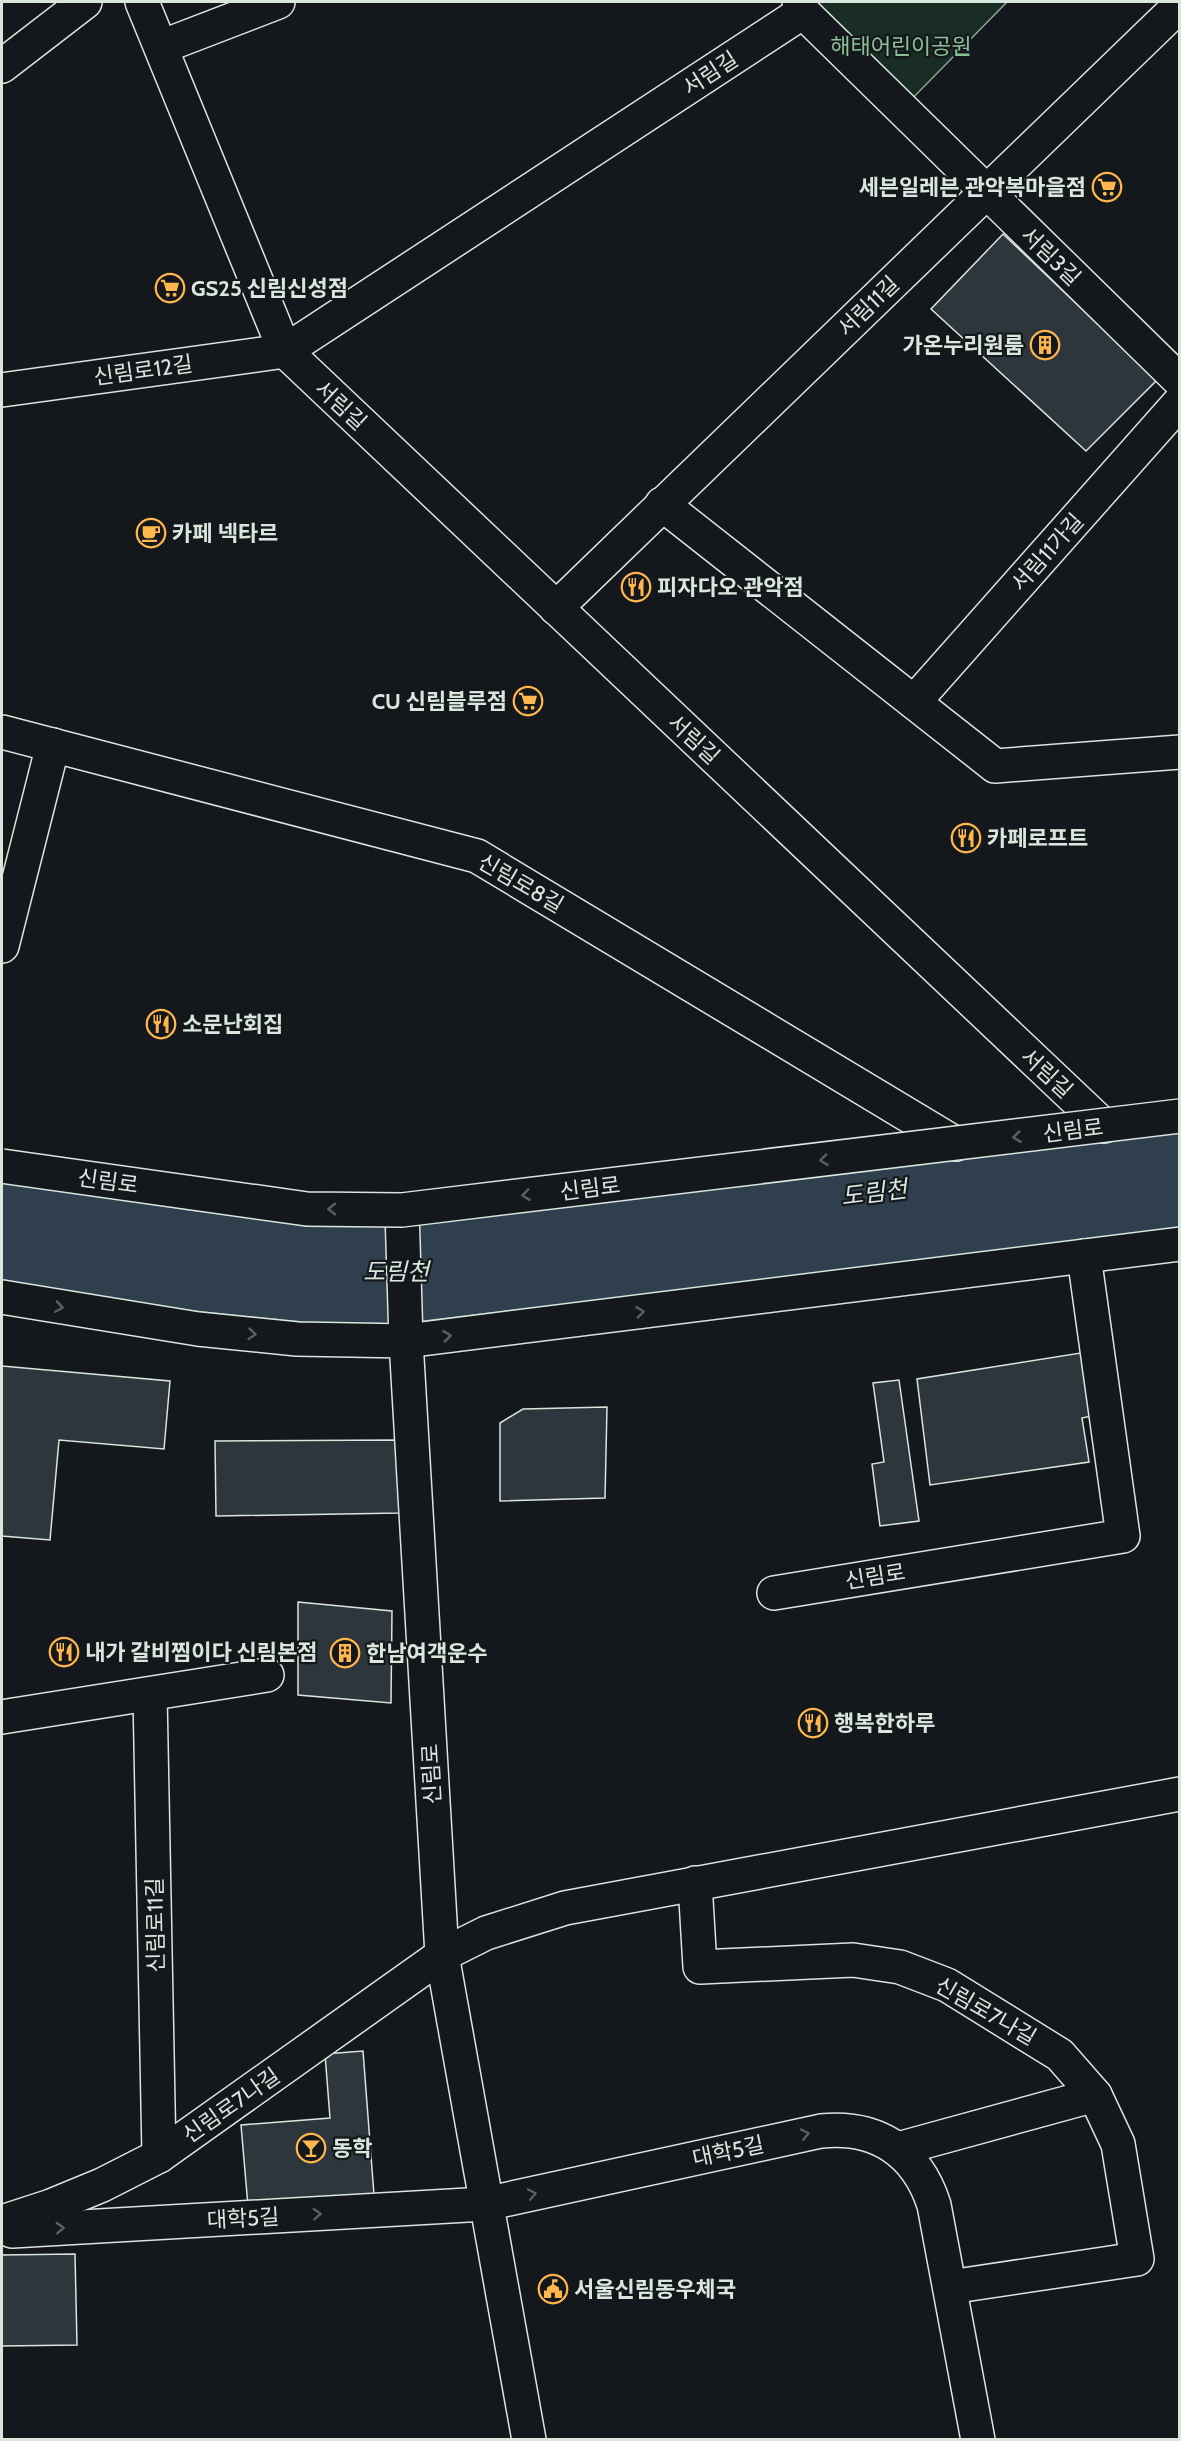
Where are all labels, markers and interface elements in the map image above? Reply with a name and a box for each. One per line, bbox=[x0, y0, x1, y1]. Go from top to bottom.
park label: 해태어린이공원 bbox=[830, 33, 972, 60]
street label: 서림길 bbox=[677, 46, 743, 101]
supermarket icon: 세븐일레븐 관악복마을점 bbox=[1091, 171, 1123, 203]
place label: 세븐일레븐 관악복마을점 bbox=[858, 174, 1086, 201]
street label: 서림3길 bbox=[1015, 221, 1086, 291]
street label: 서림11길 bbox=[832, 271, 905, 342]
supermarket icon: GS25 신림신성점 bbox=[154, 272, 186, 304]
place label: GS25 신림신성점 bbox=[191, 275, 348, 302]
building icon: 가온누리원룸 bbox=[1029, 329, 1061, 361]
place label: 가온누리원룸 bbox=[903, 332, 1024, 359]
street label: 신림로12길 bbox=[92, 350, 194, 391]
street label: 서림길 bbox=[309, 375, 372, 436]
street label: 서림11가길 bbox=[1005, 508, 1089, 597]
cafe icon: 카페 넥타르 bbox=[135, 517, 167, 549]
place label: 카페 넥타르 bbox=[172, 520, 278, 547]
restaurant icon: 피자다오 관악점 bbox=[620, 571, 652, 603]
place label: 피자다오 관악점 bbox=[657, 574, 804, 601]
supermarket icon: CU 신림블루점 bbox=[512, 685, 544, 717]
place label: CU 신림블루점 bbox=[372, 688, 507, 715]
street label: 서림길 bbox=[662, 709, 725, 770]
restaurant icon: 카페로프트 bbox=[950, 822, 982, 854]
place label: 카페로프트 bbox=[987, 825, 1088, 852]
street label: 신림로8길 bbox=[473, 848, 568, 919]
restaurant icon: 소문난회집 bbox=[145, 1008, 177, 1040]
place label: 소문난회집 bbox=[182, 1011, 283, 1038]
street label: 서림길 bbox=[1015, 1043, 1078, 1104]
street label: 신림로 bbox=[1041, 1113, 1105, 1148]
one-way arrow bbox=[1013, 1130, 1022, 1143]
one-way arrow bbox=[819, 1153, 828, 1166]
street label: 신림로 bbox=[76, 1164, 140, 1199]
street label: 신림로 bbox=[558, 1171, 622, 1206]
water label: 도림천 bbox=[839, 1174, 911, 1211]
one-way arrow bbox=[521, 1188, 530, 1201]
one-way arrow bbox=[327, 1203, 336, 1215]
water label: 도림천 bbox=[363, 1257, 432, 1286]
one-way arrow bbox=[55, 1300, 64, 1312]
one-way arrow bbox=[635, 1306, 645, 1319]
one-way arrow bbox=[248, 1327, 257, 1340]
one-way arrow bbox=[442, 1331, 451, 1343]
street label: 신림로 bbox=[843, 1558, 907, 1595]
restaurant icon: 내가 갈비찜이다 신림본점 bbox=[48, 1636, 80, 1668]
building icon: 한남여객운수 bbox=[329, 1637, 361, 1669]
place label: 내가 갈비찜이다 신림본점 bbox=[85, 1639, 318, 1666]
place label: 한남여객운수 bbox=[366, 1640, 487, 1667]
restaurant icon: 행복한하루 bbox=[797, 1707, 829, 1739]
place label: 행복한하루 bbox=[834, 1710, 935, 1737]
street label: 신림로 bbox=[416, 1743, 447, 1805]
street label: 신림로11길 bbox=[141, 1877, 170, 1973]
street label: 신림로7나길 bbox=[930, 1972, 1041, 2051]
street label: 신림로7나길 bbox=[178, 2062, 285, 2149]
one-way arrow bbox=[799, 2128, 809, 2141]
street label: 대학5길 bbox=[690, 2131, 766, 2172]
bar icon: 동학 bbox=[295, 2132, 327, 2164]
place label: 동학 bbox=[332, 2135, 372, 2162]
one-way arrow bbox=[527, 2188, 537, 2201]
street label: 대학5길 bbox=[206, 2203, 280, 2234]
one-way arrow bbox=[313, 2207, 322, 2220]
one-way arrow bbox=[55, 2222, 64, 2235]
public building icon: 서울신림동우체국 bbox=[537, 2273, 569, 2305]
place label: 서울신림동우체국 bbox=[574, 2276, 736, 2303]

